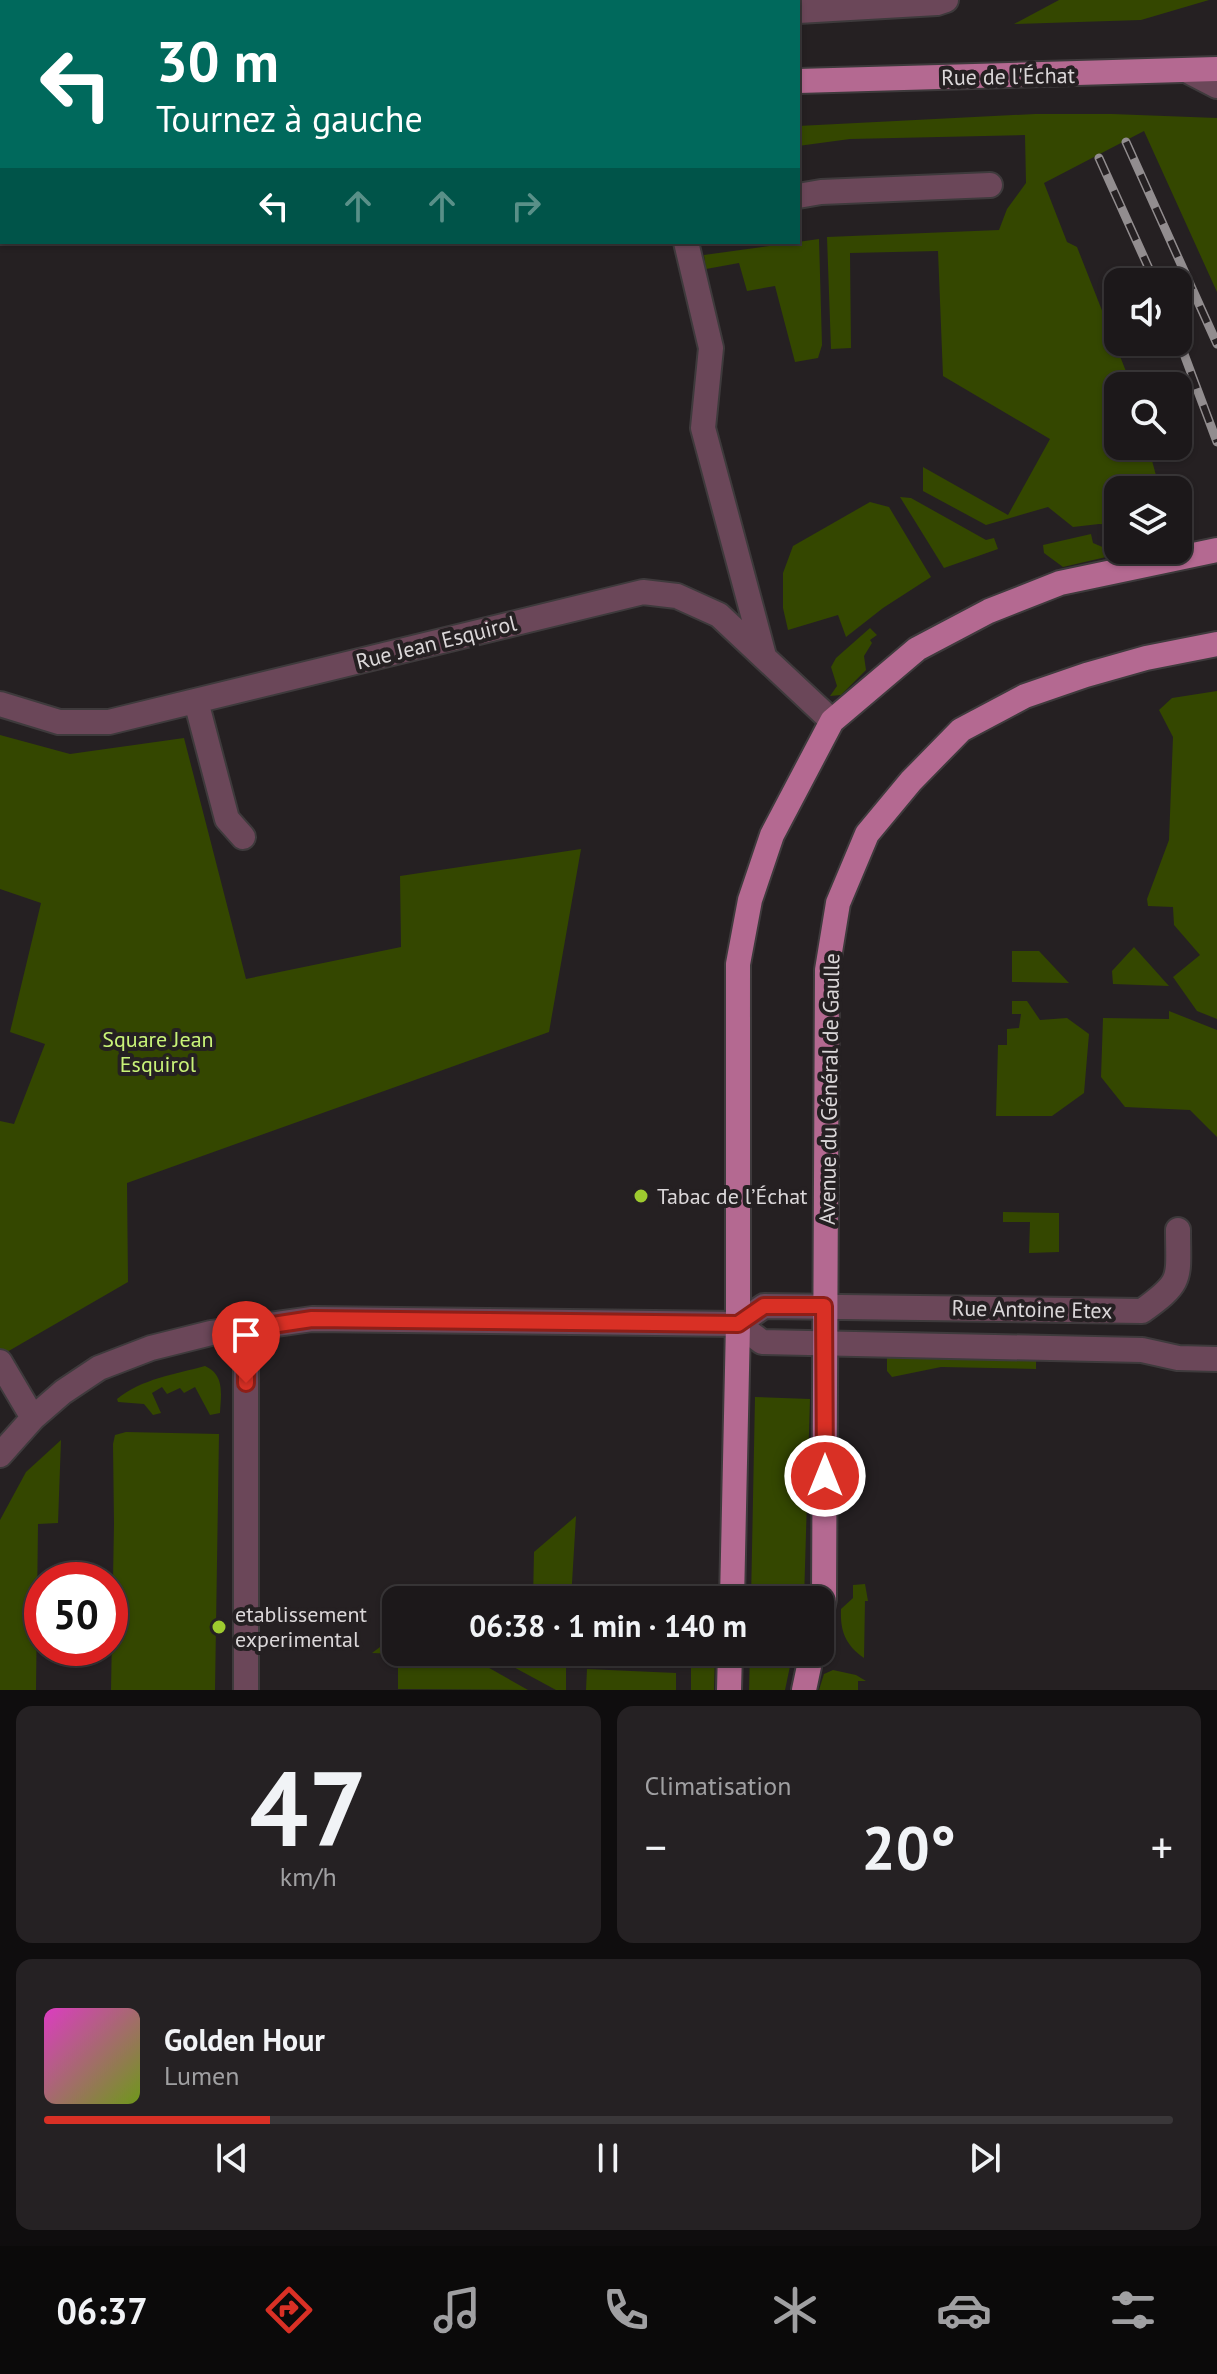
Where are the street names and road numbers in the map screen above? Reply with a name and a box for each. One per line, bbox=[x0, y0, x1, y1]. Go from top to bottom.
street label: Rue de l'Échat bbox=[941, 61, 1076, 91]
street label: Rue Jean Esquirol bbox=[353, 608, 520, 675]
street label: Avenue du Général de Gaulle bbox=[813, 953, 845, 1225]
street label: Rue Antoine Etex bbox=[951, 1294, 1113, 1324]

